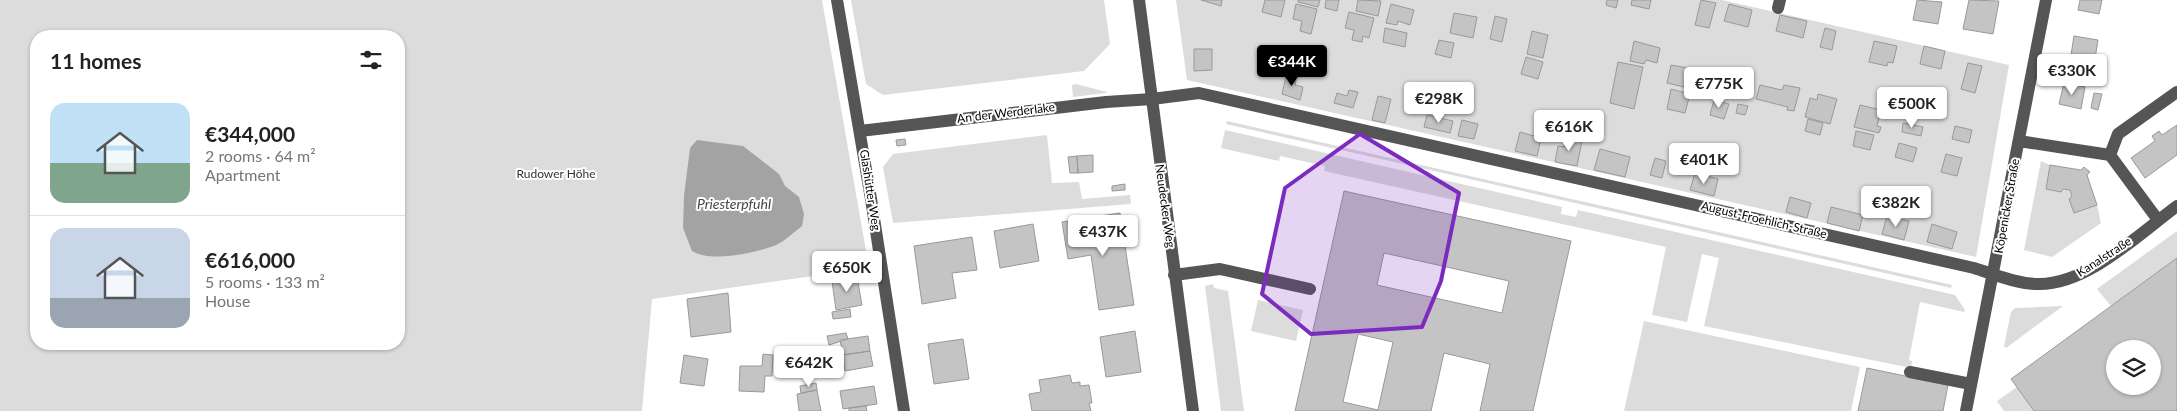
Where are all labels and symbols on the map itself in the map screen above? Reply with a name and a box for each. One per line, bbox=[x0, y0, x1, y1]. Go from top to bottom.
pin: €344K bbox=[1257, 44, 1327, 87]
pin: €330K bbox=[2037, 54, 2107, 96]
pin: €775K bbox=[1684, 66, 1754, 109]
pin: €298K bbox=[1404, 82, 1474, 124]
pin: €500K bbox=[1877, 86, 1947, 129]
street label: An der Werderlake bbox=[956, 99, 1056, 126]
pin: €616K bbox=[1534, 110, 1604, 152]
pin: €401K bbox=[1669, 142, 1739, 185]
street label: Glashütter Weg bbox=[857, 148, 884, 232]
street label: Köpenicker Straße bbox=[1991, 157, 2022, 255]
street label: Neudecker Weg bbox=[1152, 163, 1179, 249]
park label: Rudower Höhe bbox=[516, 166, 596, 181]
pin: €382K bbox=[1861, 186, 1931, 228]
water label: Priesterpfuhl bbox=[697, 195, 771, 212]
street label: August-Froehlich-Straße bbox=[1700, 198, 1828, 241]
pin: €437K bbox=[1068, 214, 1138, 257]
street label: Kanalstraße bbox=[2073, 233, 2134, 280]
pin: €650K bbox=[812, 250, 882, 293]
pin: €642K bbox=[774, 346, 844, 388]

